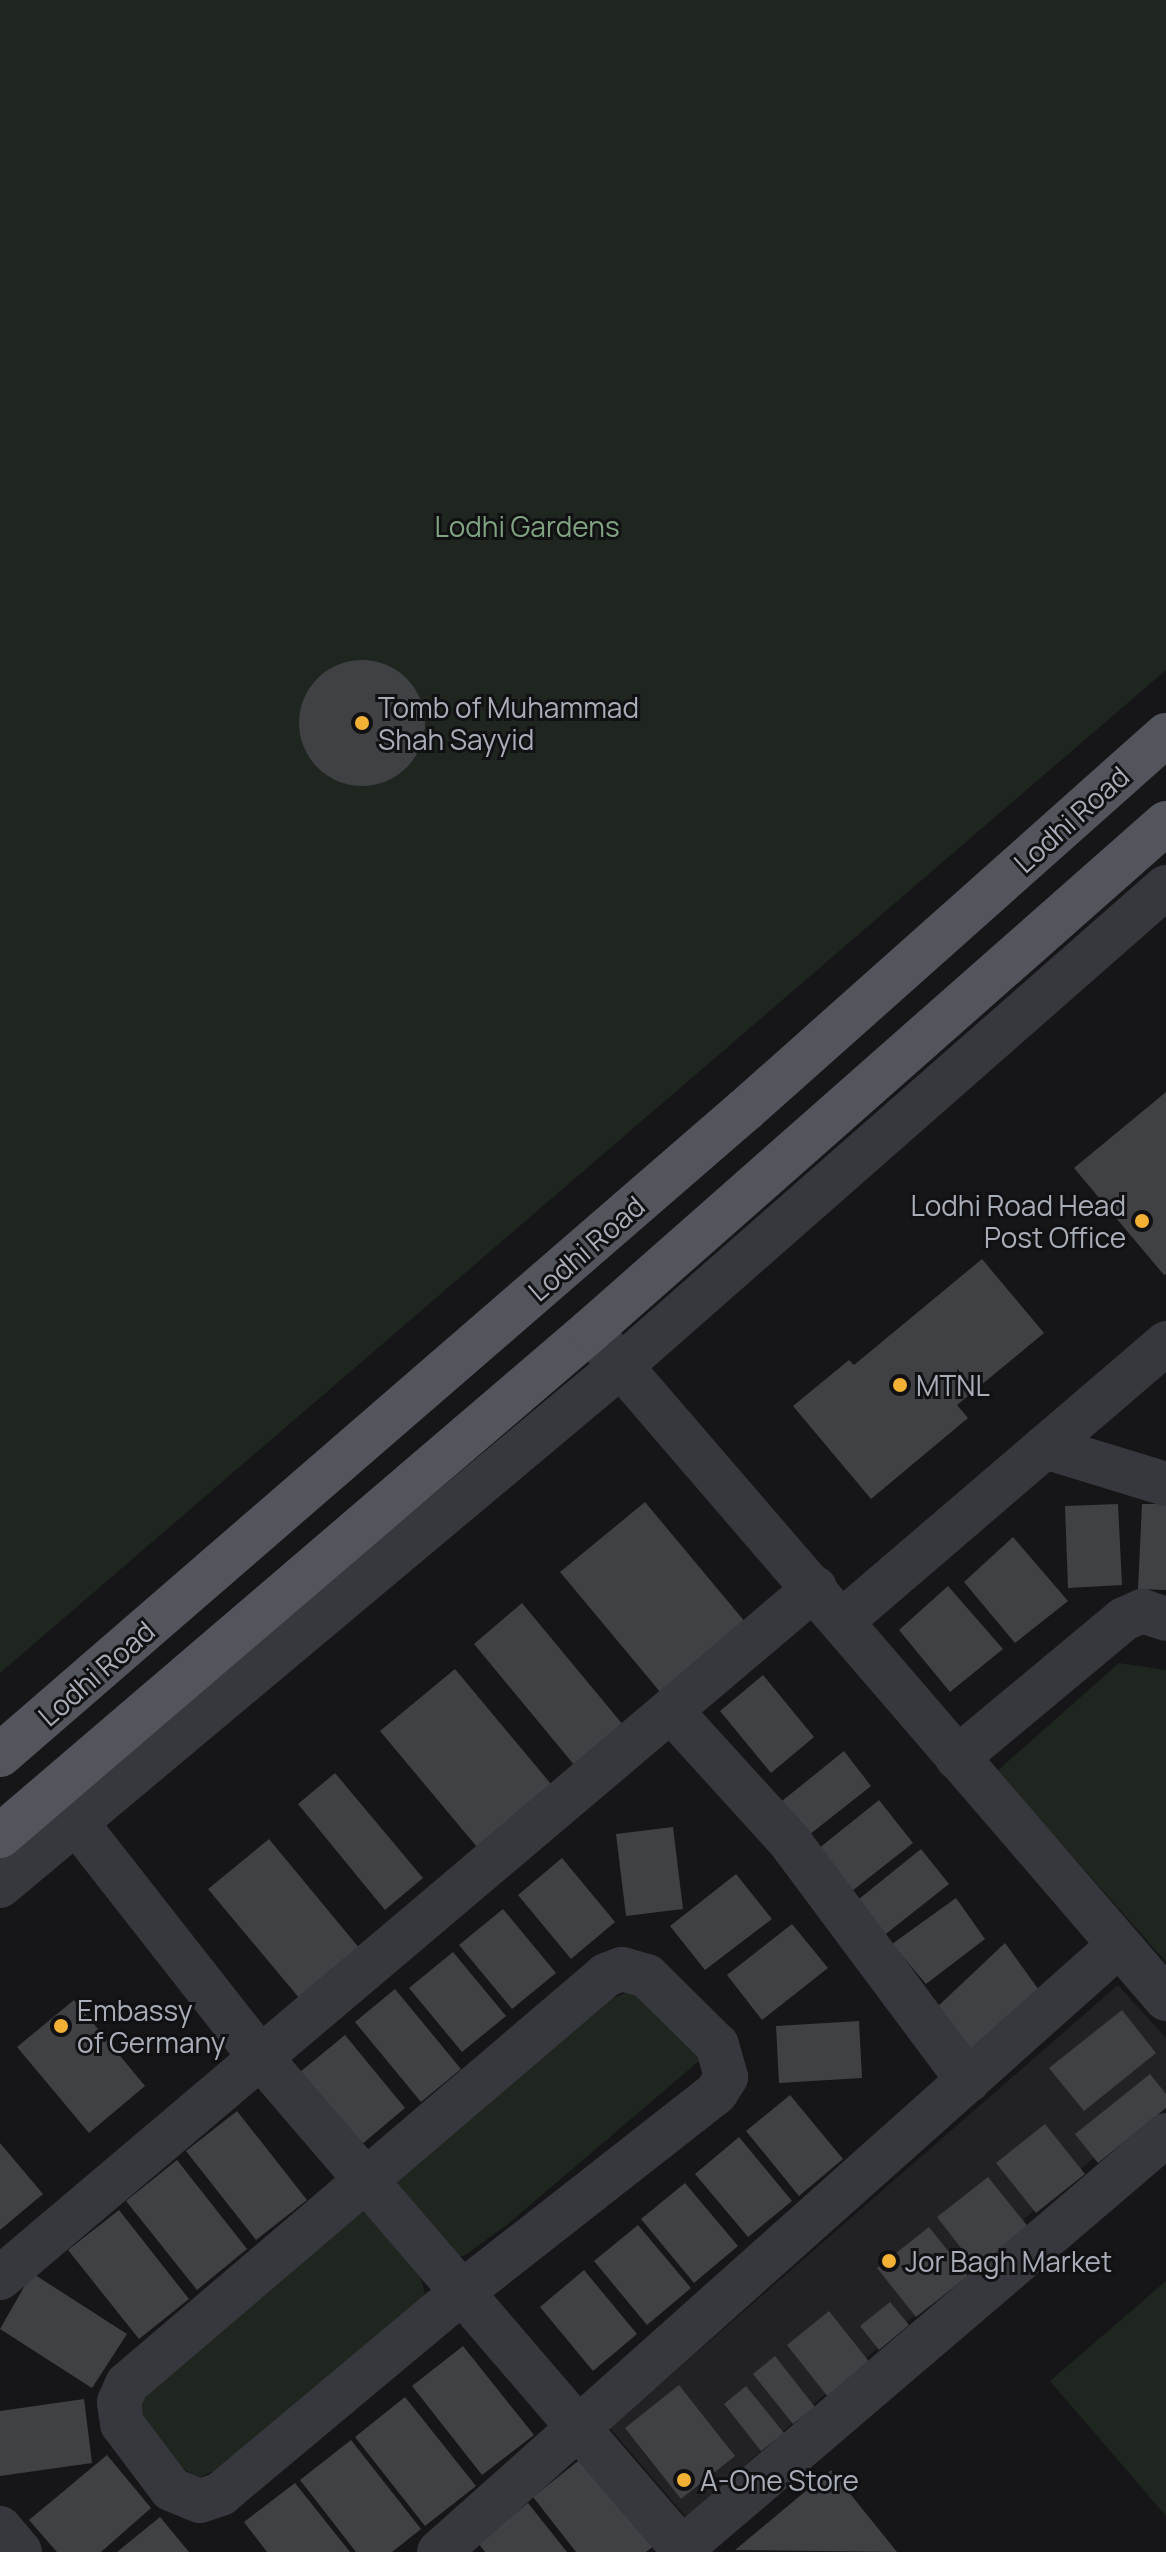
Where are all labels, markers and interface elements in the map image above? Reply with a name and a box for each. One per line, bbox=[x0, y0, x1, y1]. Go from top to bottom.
park label: Lodhi Gardens bbox=[434, 509, 620, 543]
place label: Tomb of Muhammad Shah Sayyid bbox=[378, 690, 639, 756]
marker: Tomb of Muhammad Shah Sayyid bbox=[353, 714, 371, 732]
street label: Lodhi Road bbox=[1007, 759, 1135, 879]
place label: Lodhi Road Head Post Office bbox=[910, 1188, 1126, 1254]
street label: Lodhi Road bbox=[521, 1189, 651, 1307]
marker: Lodhi Road Head Post Office bbox=[1133, 1212, 1151, 1230]
place label: MTNL bbox=[916, 1368, 990, 1402]
marker: MTNL bbox=[891, 1376, 909, 1394]
street label: Lodhi Road bbox=[31, 1614, 161, 1732]
place label: Embassy of Germany bbox=[77, 1993, 225, 2059]
marker: Embassy of Germany bbox=[52, 2017, 70, 2035]
place label: Jor Bagh Market bbox=[905, 2244, 1112, 2278]
marker: Jor Bagh Market bbox=[880, 2252, 898, 2270]
place label: A-One Store bbox=[700, 2463, 859, 2497]
marker: A-One Store bbox=[675, 2471, 693, 2489]

